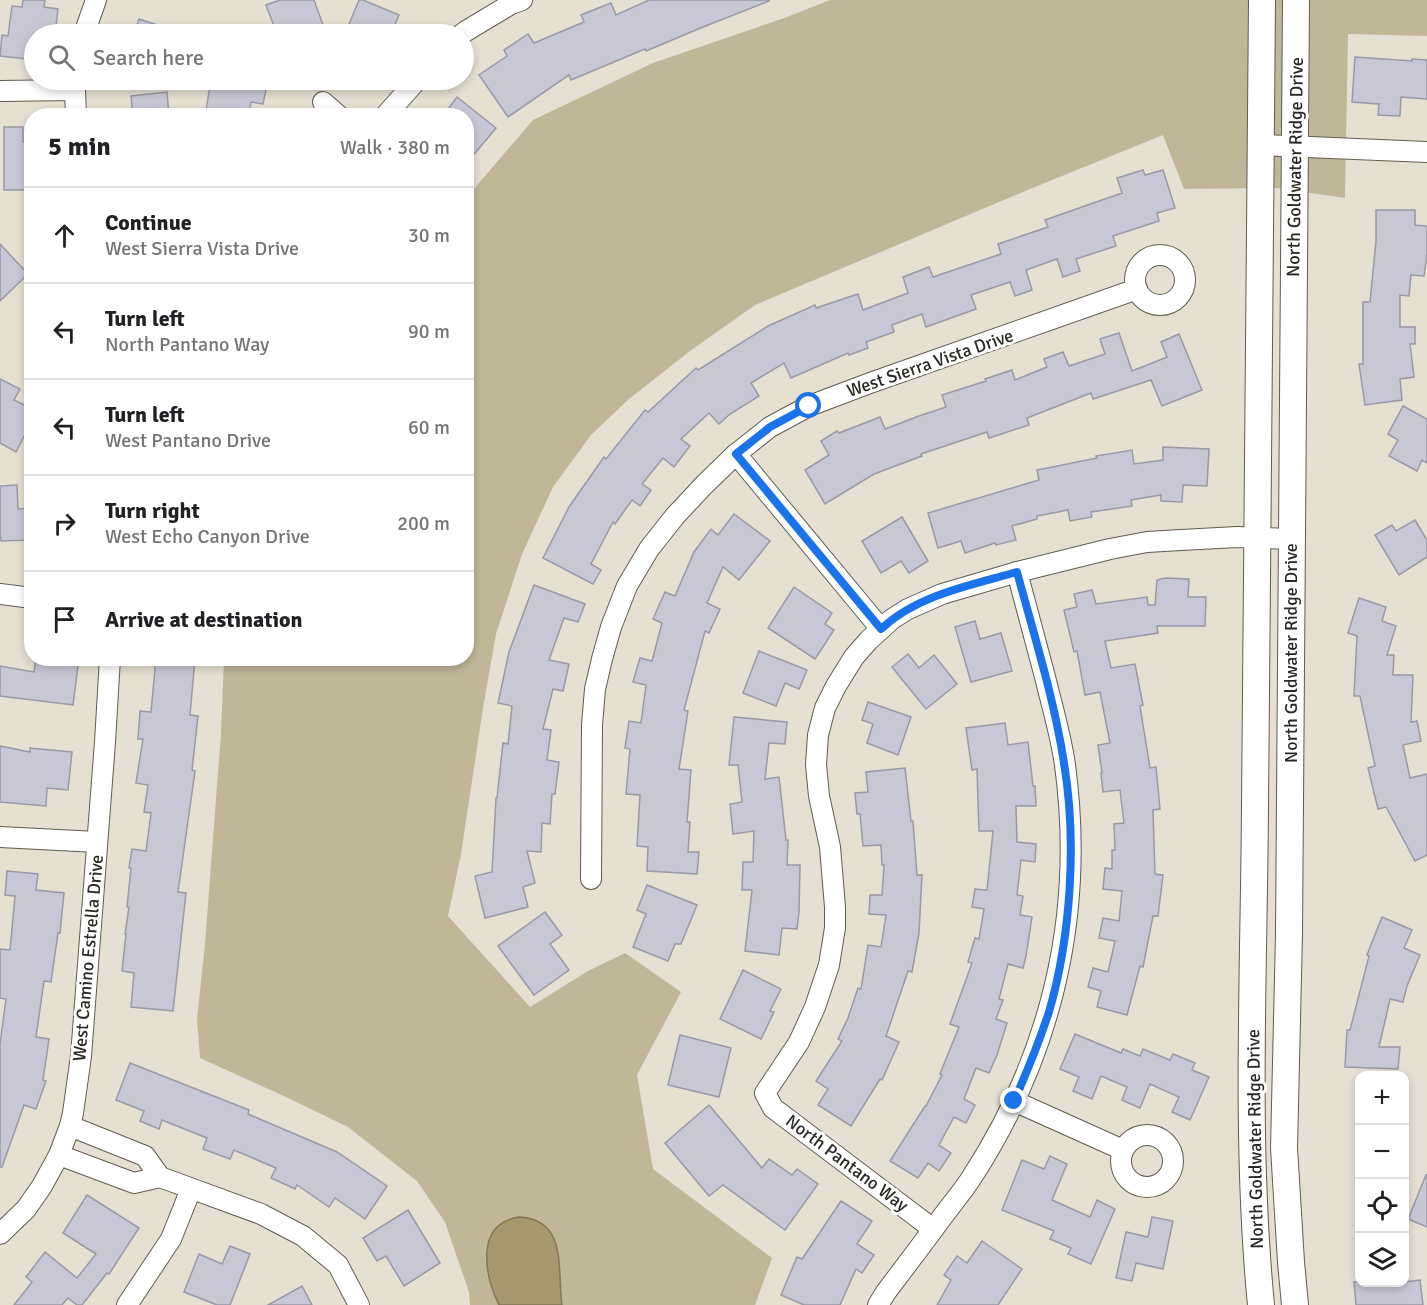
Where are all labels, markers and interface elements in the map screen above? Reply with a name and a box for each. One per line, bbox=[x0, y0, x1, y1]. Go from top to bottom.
search box bbox=[24, 24, 474, 90]
icon: search bbox=[45, 41, 78, 74]
text: Search here bbox=[93, 44, 204, 71]
street label: North Goldwater Ridge Drive bbox=[1282, 57, 1308, 277]
text: 5 min bbox=[48, 131, 111, 163]
text: Walk · 380 m bbox=[340, 135, 450, 160]
text: Continue bbox=[105, 209, 192, 236]
icon: ahead bbox=[48, 219, 81, 252]
text: 30 m bbox=[408, 223, 450, 248]
text: West Sierra Vista Drive bbox=[105, 236, 299, 261]
text: Turn left bbox=[105, 305, 185, 332]
icon: left bbox=[48, 315, 81, 348]
text: 90 m bbox=[408, 319, 450, 344]
street label: West Sierra Vista Drive bbox=[844, 324, 1016, 402]
text: North Pantano Way bbox=[105, 332, 269, 357]
route start bbox=[795, 392, 821, 418]
text: Turn left bbox=[105, 401, 185, 428]
icon: left bbox=[48, 411, 81, 444]
text: 60 m bbox=[408, 415, 450, 440]
text: West Pantano Drive bbox=[105, 428, 271, 453]
text: Turn right bbox=[105, 497, 200, 524]
icon: right bbox=[48, 507, 81, 540]
text: 200 m bbox=[397, 511, 450, 536]
text: West Echo Canyon Drive bbox=[105, 524, 310, 549]
street label: North Goldwater Ridge Drive bbox=[1280, 543, 1302, 763]
icon: arrive bbox=[48, 603, 81, 636]
text: Arrive at destination bbox=[105, 606, 302, 633]
street label: West Camino Estrella Drive bbox=[68, 854, 108, 1062]
street label: North Goldwater Ridge Drive bbox=[1242, 1029, 1268, 1249]
map controls bbox=[1355, 1071, 1409, 1287]
button: + bbox=[1355, 1071, 1409, 1125]
route end bbox=[1000, 1087, 1026, 1113]
street label: North Pantano Way bbox=[781, 1110, 913, 1217]
button: − bbox=[1355, 1125, 1409, 1179]
button: locate bbox=[1355, 1179, 1409, 1233]
button: layers bbox=[1355, 1233, 1409, 1287]

